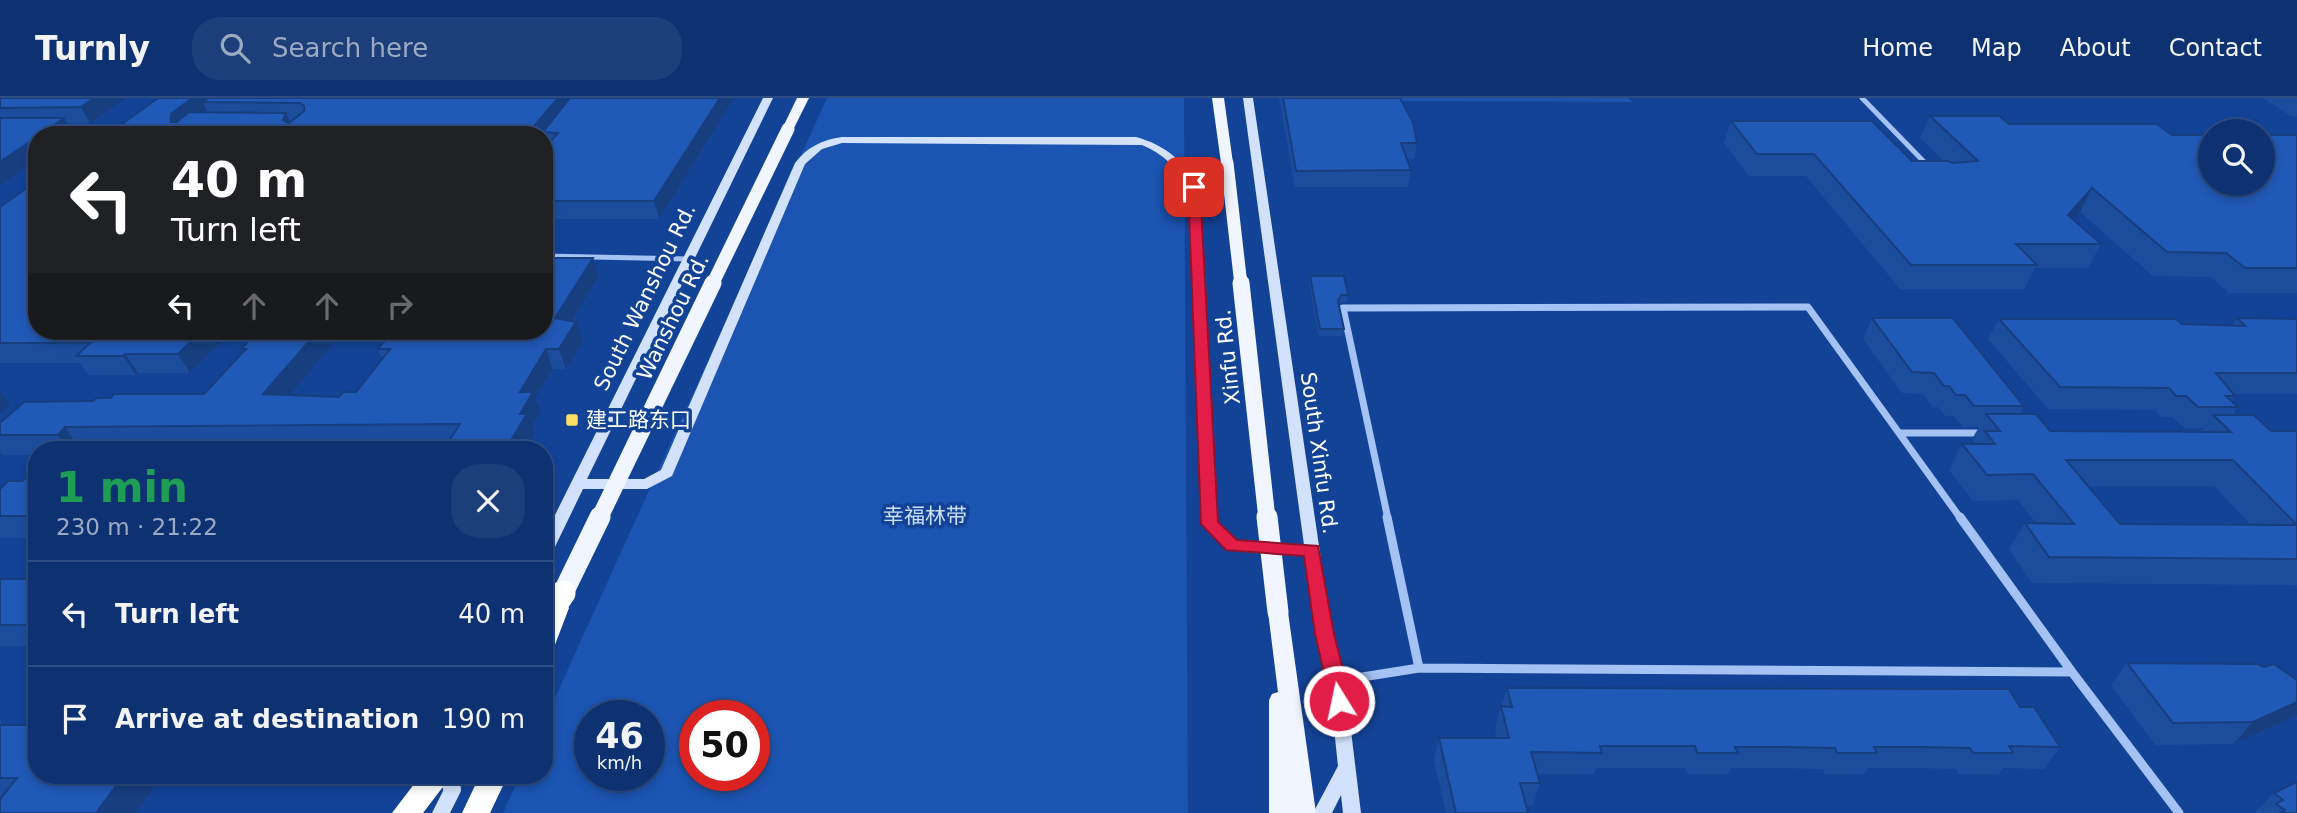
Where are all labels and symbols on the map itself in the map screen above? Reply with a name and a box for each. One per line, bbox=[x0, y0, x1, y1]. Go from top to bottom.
pin bbox=[1164, 157, 1224, 217]
street label: South Wanshou Rd. bbox=[589, 199, 701, 395]
street label: Wanshou Rd. bbox=[632, 250, 714, 384]
street label: Xinfu Rd. bbox=[1211, 308, 1245, 406]
street label: South Xinfu Rd. bbox=[1296, 371, 1342, 535]
place label: 建工路东口 bbox=[586, 408, 691, 432]
marker: 建工路东口 bbox=[564, 412, 580, 428]
park label: 幸福林带 bbox=[883, 504, 967, 528]
position arrow bbox=[1302, 664, 1376, 738]
speed limit sign: 50 bbox=[679, 700, 770, 791]

